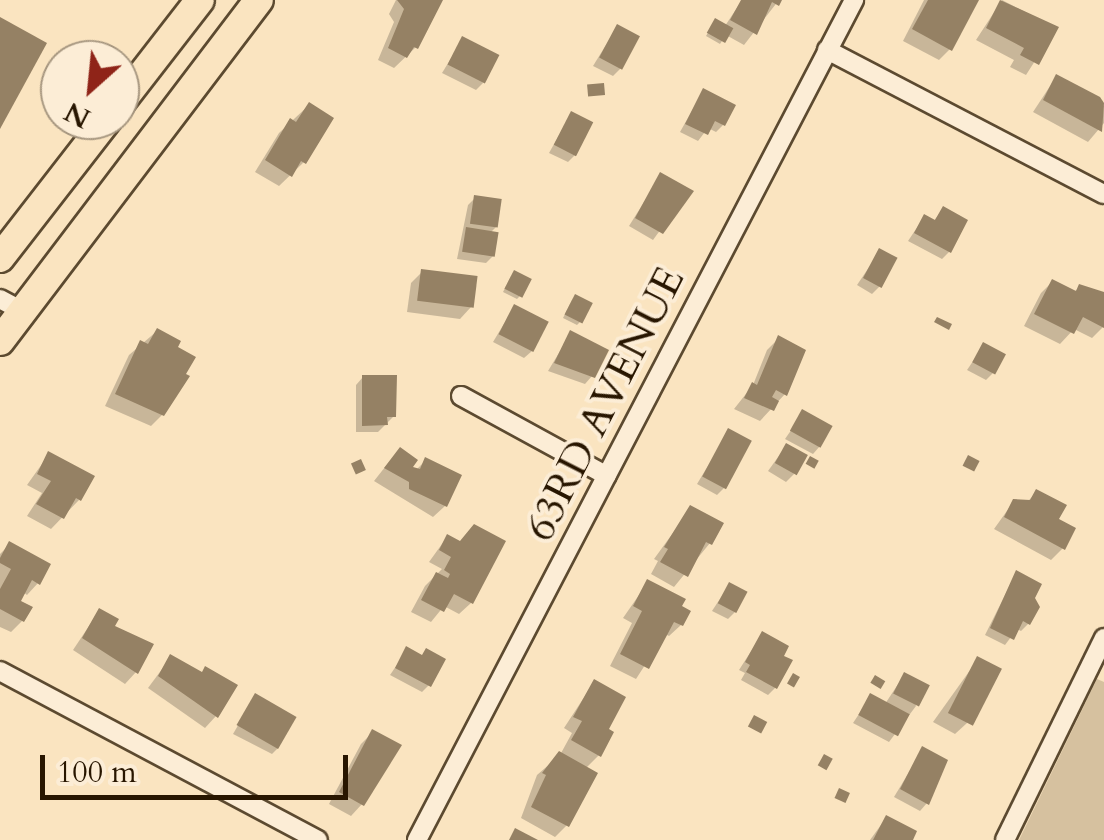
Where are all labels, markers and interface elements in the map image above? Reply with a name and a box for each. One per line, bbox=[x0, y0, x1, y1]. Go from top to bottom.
north arrow bbox=[40, 40, 140, 140]
text: N bbox=[58, 93, 97, 137]
street label: 63RD AVENUE bbox=[514, 259, 696, 549]
scale bar bbox=[45, 735, 352, 797]
text: 100 m bbox=[57, 752, 137, 793]

